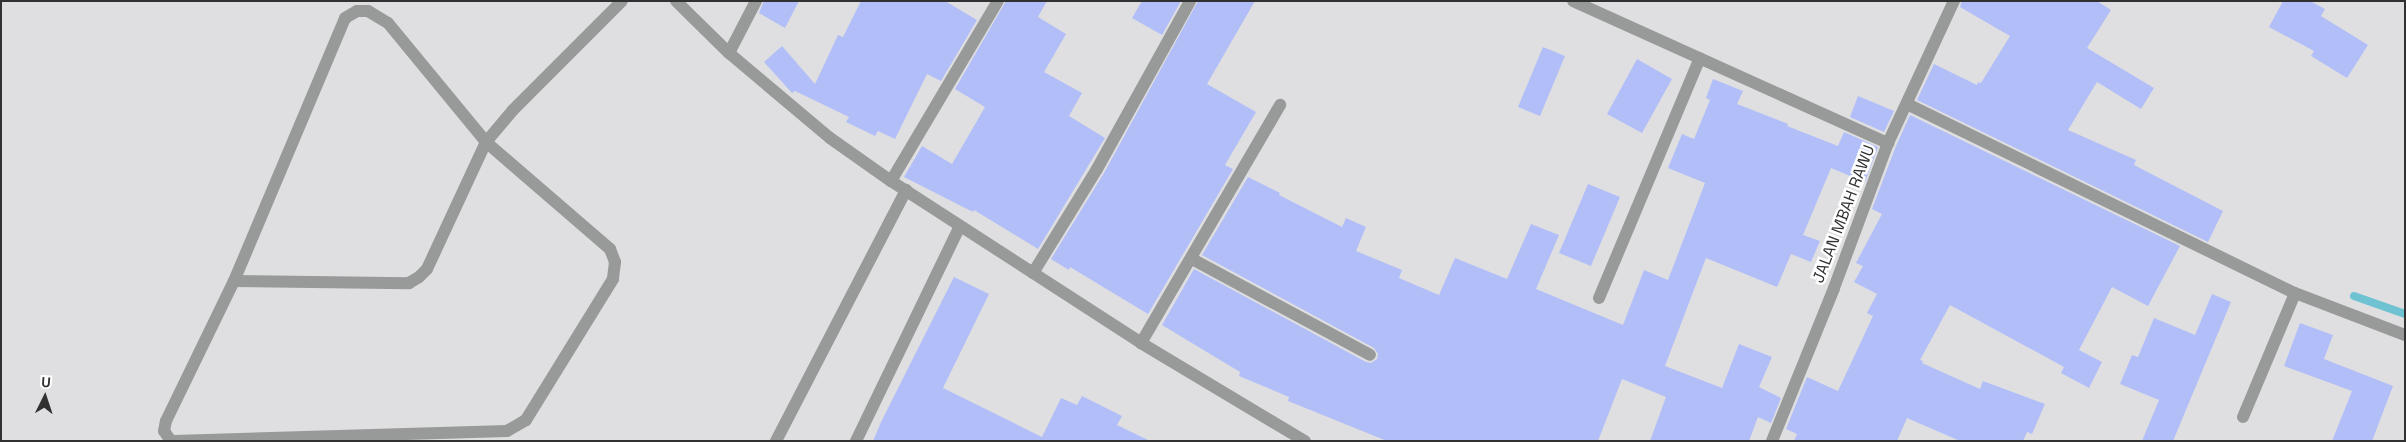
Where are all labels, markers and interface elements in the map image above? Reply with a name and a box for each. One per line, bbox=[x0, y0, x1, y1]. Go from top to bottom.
street label: JALAN MBAH RAWU bbox=[1809, 142, 1879, 286]
north arrow bbox=[20, 372, 70, 422]
text: U bbox=[41, 373, 51, 391]

